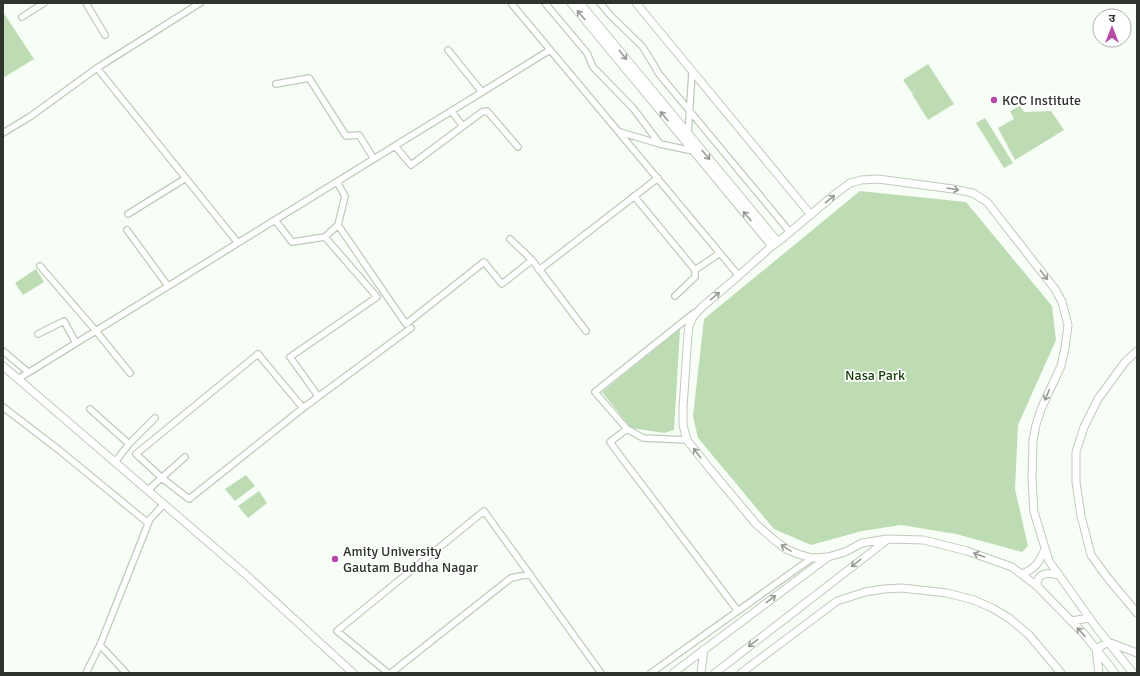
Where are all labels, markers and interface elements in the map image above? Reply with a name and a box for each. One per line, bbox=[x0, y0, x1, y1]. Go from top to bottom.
north arrow bbox=[1092, 8, 1132, 48]
one-way arrow bbox=[577, 10, 586, 21]
text: उ bbox=[1109, 12, 1116, 25]
one-way arrow bbox=[618, 49, 627, 60]
place label: KCC Institute bbox=[1002, 92, 1081, 109]
marker: KCC Institute bbox=[989, 95, 999, 105]
one-way arrow bbox=[660, 110, 668, 121]
one-way arrow bbox=[701, 150, 710, 160]
one-way arrow bbox=[946, 185, 959, 193]
one-way arrow bbox=[824, 194, 835, 203]
one-way arrow bbox=[742, 211, 751, 221]
one-way arrow bbox=[1040, 270, 1048, 281]
one-way arrow bbox=[710, 291, 720, 300]
park label: Nasa Park bbox=[845, 367, 905, 384]
one-way arrow bbox=[1043, 389, 1051, 401]
one-way arrow bbox=[693, 448, 701, 459]
place label: Amity University Gautam Buddha Nagar bbox=[343, 543, 479, 576]
one-way arrow bbox=[780, 543, 792, 551]
one-way arrow bbox=[974, 551, 986, 559]
marker: Amity University Gautam Buddha Nagar bbox=[330, 554, 340, 564]
one-way arrow bbox=[851, 559, 862, 568]
one-way arrow bbox=[766, 595, 777, 603]
one-way arrow bbox=[1077, 627, 1086, 637]
one-way arrow bbox=[748, 639, 759, 647]

